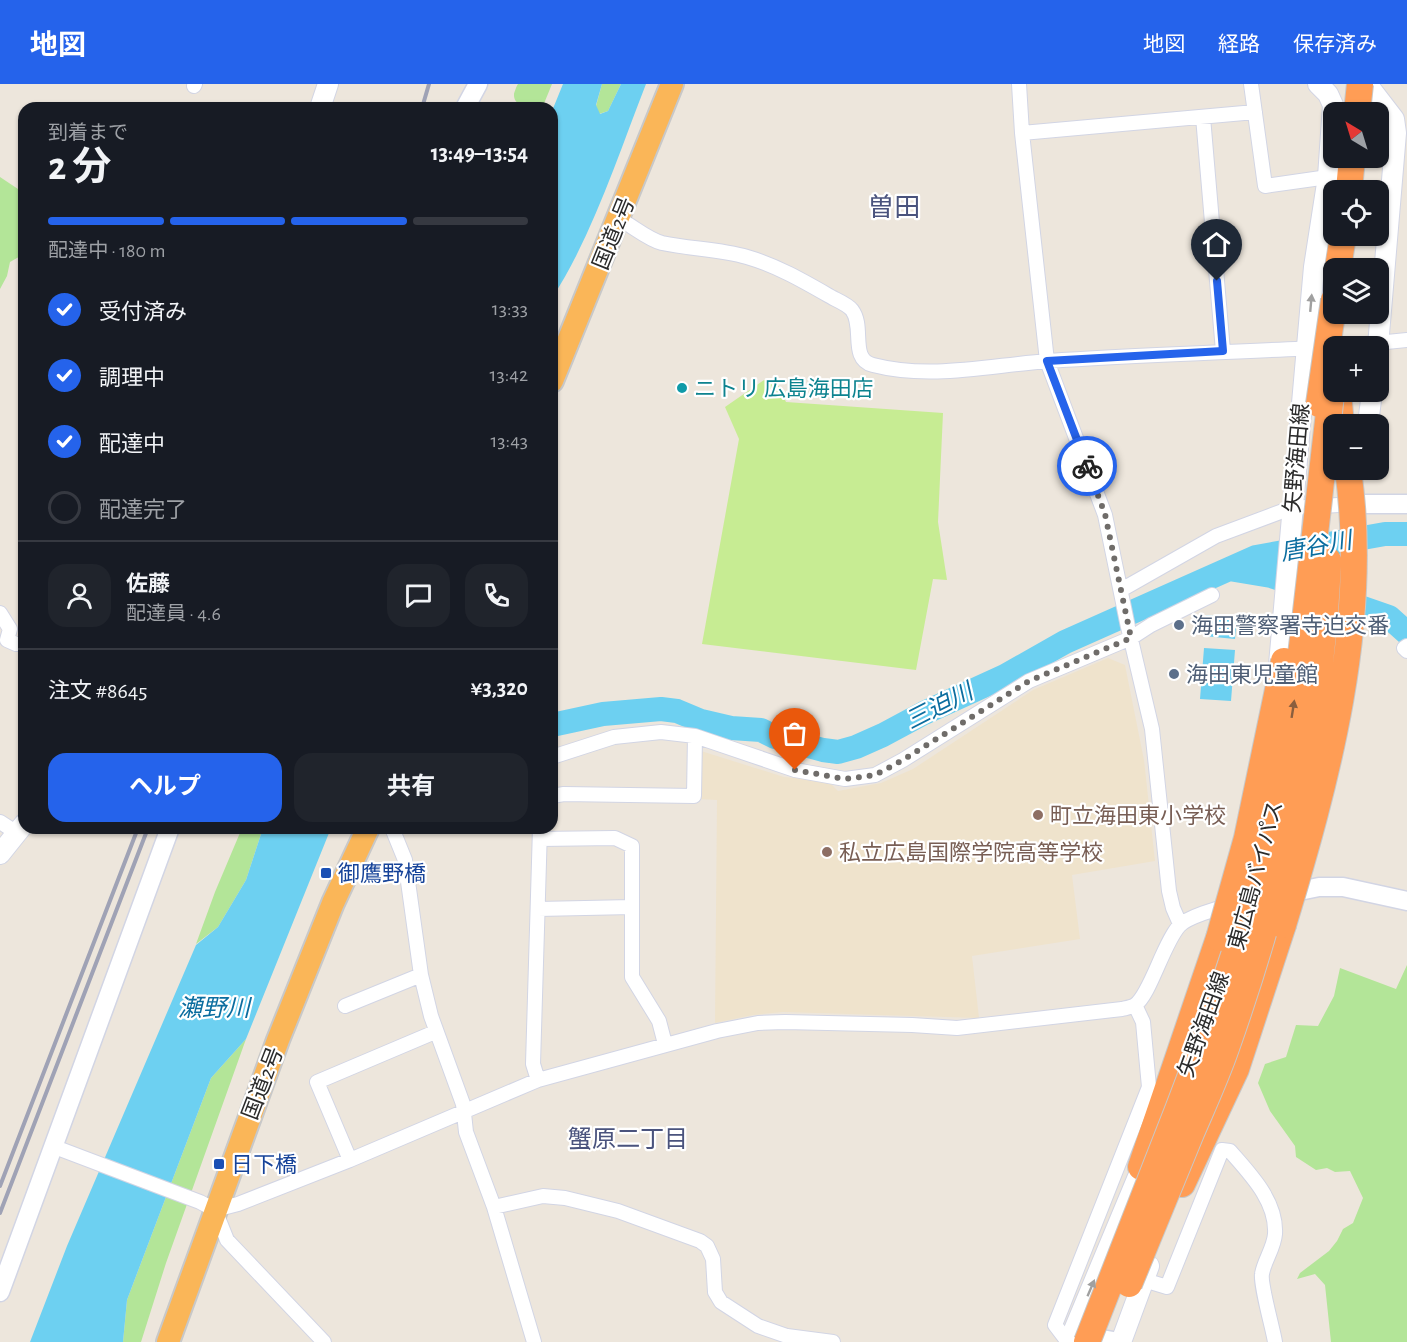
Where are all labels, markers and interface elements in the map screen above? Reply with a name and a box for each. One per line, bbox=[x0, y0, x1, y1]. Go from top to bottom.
text: 地図 bbox=[30, 32, 86, 60]
text: 地図 bbox=[1143, 34, 1185, 55]
text: 経路 bbox=[1218, 34, 1260, 55]
text: 保存済み bbox=[1293, 34, 1377, 55]
north arrow bbox=[1323, 102, 1389, 168]
map controls bbox=[1323, 102, 1389, 480]
text: 到着まで bbox=[48, 123, 128, 143]
text: 13:49–13:54 bbox=[431, 142, 528, 164]
text: 2 分 bbox=[48, 148, 111, 187]
button: locate bbox=[1323, 180, 1389, 246]
street label: 国道2号 bbox=[589, 194, 638, 273]
district label: 曽田 bbox=[868, 194, 920, 221]
pin bbox=[1191, 219, 1242, 281]
icon: home bbox=[1200, 228, 1233, 261]
text: 配達中 · 180 m bbox=[48, 241, 165, 261]
button: layers bbox=[1323, 258, 1389, 324]
icon: check bbox=[48, 293, 81, 326]
one-way arrow bbox=[1306, 294, 1316, 313]
text: 13:33 bbox=[492, 299, 528, 319]
text: 受付済み bbox=[99, 301, 187, 323]
button: + bbox=[1323, 336, 1389, 402]
icon: check bbox=[48, 359, 81, 392]
text: 13:42 bbox=[490, 365, 528, 385]
text: 調理中 bbox=[99, 367, 165, 389]
place label: ニトリ 広島海田店 bbox=[694, 377, 874, 400]
marker: ニトリ 広島海田店 bbox=[675, 381, 689, 395]
street label: 矢野海田線 bbox=[1280, 402, 1313, 514]
button: − bbox=[1323, 414, 1389, 480]
icon: check bbox=[48, 425, 81, 458]
text: 13:43 bbox=[490, 431, 528, 451]
text: 配達中 bbox=[99, 433, 165, 455]
courier bbox=[1057, 436, 1117, 496]
icon: bike bbox=[1071, 450, 1104, 483]
text: 配達完了 bbox=[99, 499, 187, 521]
water label: 唐谷川 bbox=[1278, 526, 1357, 565]
button: person bbox=[48, 564, 111, 627]
button: chat bbox=[387, 564, 450, 627]
button: phone bbox=[465, 564, 528, 627]
text: 佐藤 bbox=[126, 573, 170, 595]
text: 配達員 · 4.6 bbox=[126, 604, 221, 624]
place label: 海田警察署寺迫交番 bbox=[1191, 614, 1389, 637]
marker: 海田警察署寺迫交番 bbox=[1172, 618, 1186, 632]
place label: 海田東児童館 bbox=[1186, 663, 1318, 686]
marker: 海田東児童館 bbox=[1167, 667, 1181, 681]
text: ¥3,320 bbox=[471, 677, 528, 699]
water label: 三迫川 bbox=[901, 677, 980, 734]
text: 注文 #8645 bbox=[48, 680, 148, 702]
one-way arrow bbox=[1289, 699, 1298, 718]
pin bbox=[769, 708, 820, 770]
icon: bag bbox=[778, 717, 811, 750]
button: ヘルプ bbox=[48, 753, 282, 822]
button: 共有 bbox=[294, 753, 528, 822]
street label: 東広島バイパス bbox=[1225, 798, 1286, 952]
place label: 町立海田東小学校 bbox=[1050, 804, 1226, 827]
marker: 町立海田東小学校 bbox=[1031, 808, 1045, 822]
place label: 私立広島国際学院高等学校 bbox=[839, 841, 1103, 864]
marker: 私立広島国際学院高等学校 bbox=[820, 845, 834, 859]
place label: 御鷹野橋 bbox=[338, 862, 426, 885]
marker: 御鷹野橋 bbox=[319, 866, 333, 880]
street label: 矢野海田線 bbox=[1174, 969, 1233, 1080]
water label: 瀬野川 bbox=[178, 995, 253, 1021]
street label: 国道2号 bbox=[238, 1044, 287, 1123]
district label: 蟹原二丁目 bbox=[568, 1126, 688, 1152]
place label: 日下橋 bbox=[231, 1153, 297, 1176]
marker: 日下橋 bbox=[212, 1157, 226, 1171]
one-way arrow bbox=[1087, 1279, 1096, 1297]

